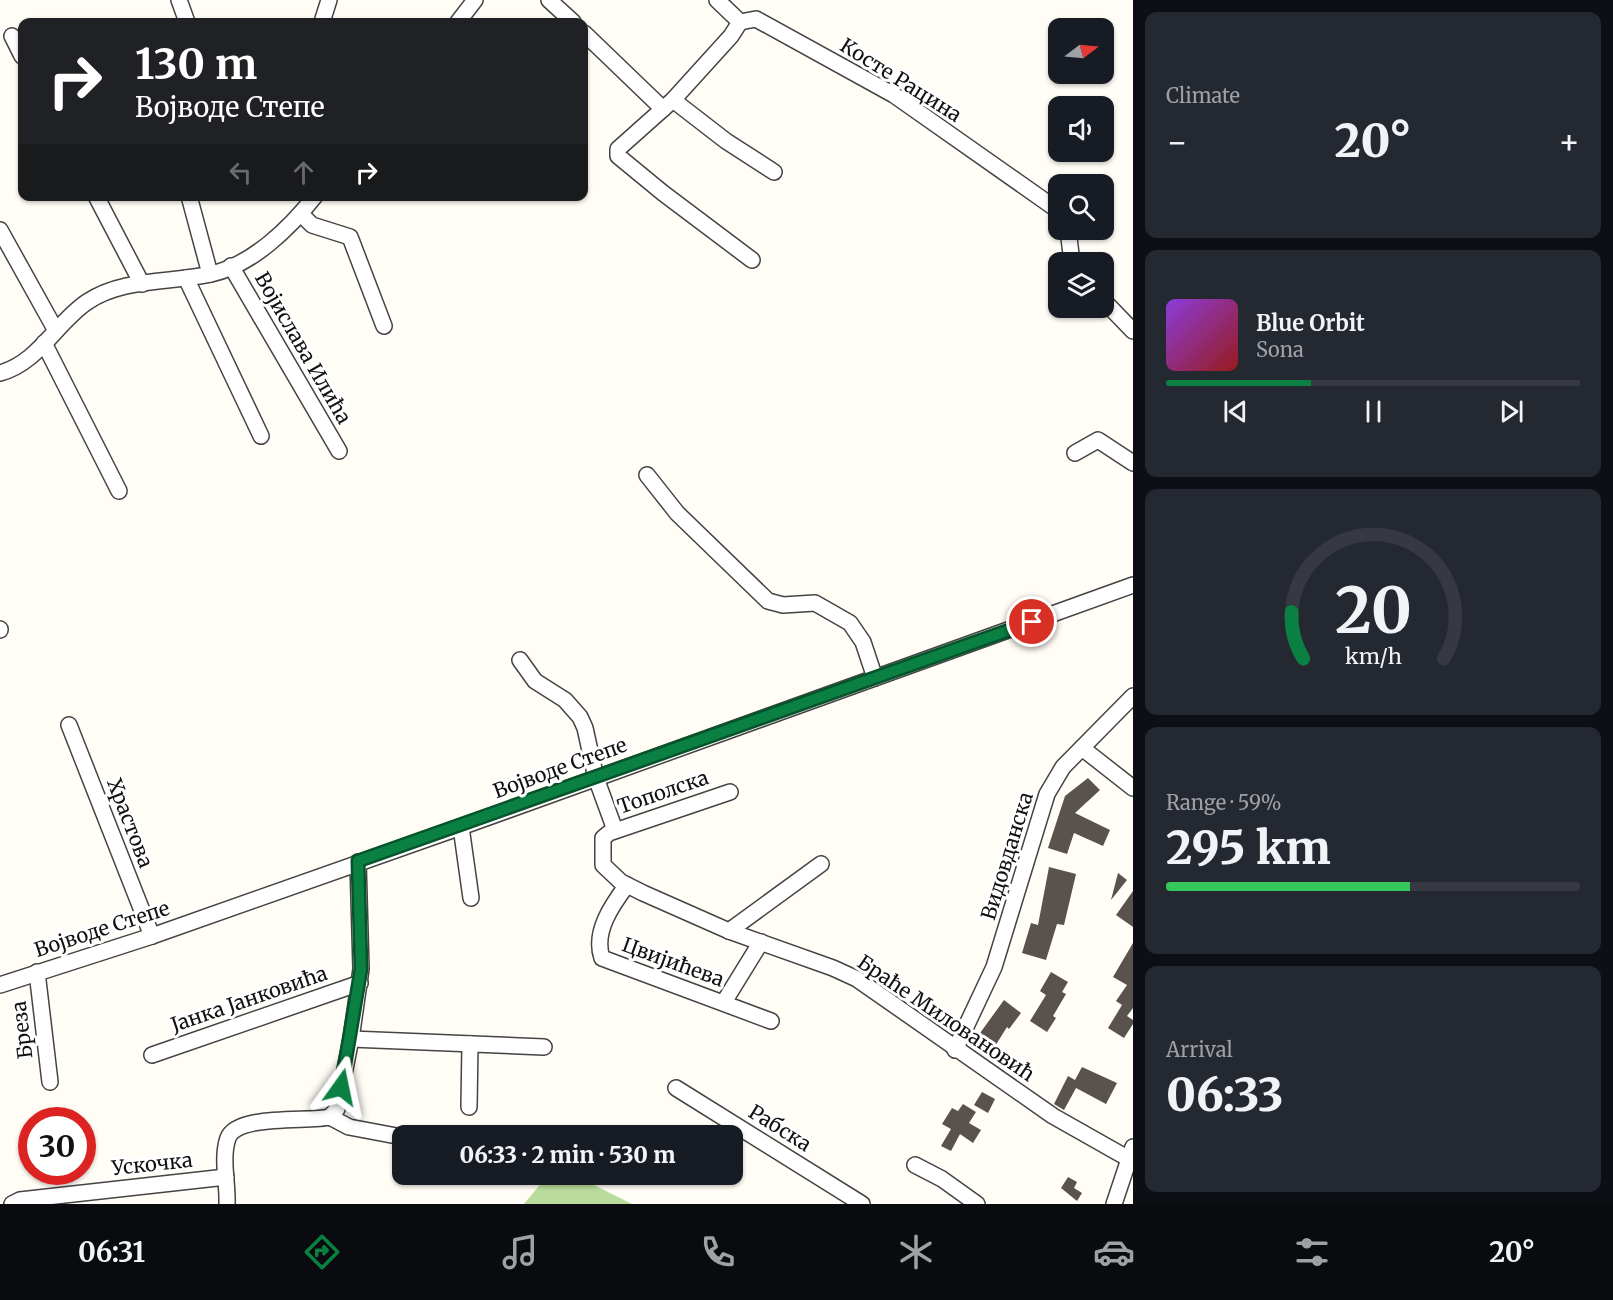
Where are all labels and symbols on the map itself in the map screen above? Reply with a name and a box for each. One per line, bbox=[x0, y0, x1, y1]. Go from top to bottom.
north arrow bbox=[1048, 18, 1114, 84]
street label: Косте Рацина bbox=[836, 32, 967, 127]
street label: Војислава Илића bbox=[250, 267, 357, 428]
pin bbox=[1006, 596, 1057, 647]
street label: Војводе Степе bbox=[490, 732, 630, 803]
street label: Тополска bbox=[614, 764, 712, 819]
street label: Храстова bbox=[102, 775, 159, 871]
street label: Видовданска bbox=[975, 789, 1038, 923]
street label: Војводе Степе bbox=[31, 895, 173, 962]
street label: Цвијићева bbox=[619, 932, 728, 992]
street label: Браће Миловановић bbox=[853, 949, 1040, 1086]
street label: Јанка Јанковића bbox=[167, 960, 330, 1037]
street label: Бреза bbox=[6, 999, 37, 1060]
position arrow bbox=[309, 1055, 373, 1119]
street label: Рабска bbox=[744, 1099, 816, 1157]
speed limit sign: 30 bbox=[18, 1107, 96, 1185]
street label: Ускочка bbox=[109, 1147, 194, 1180]

